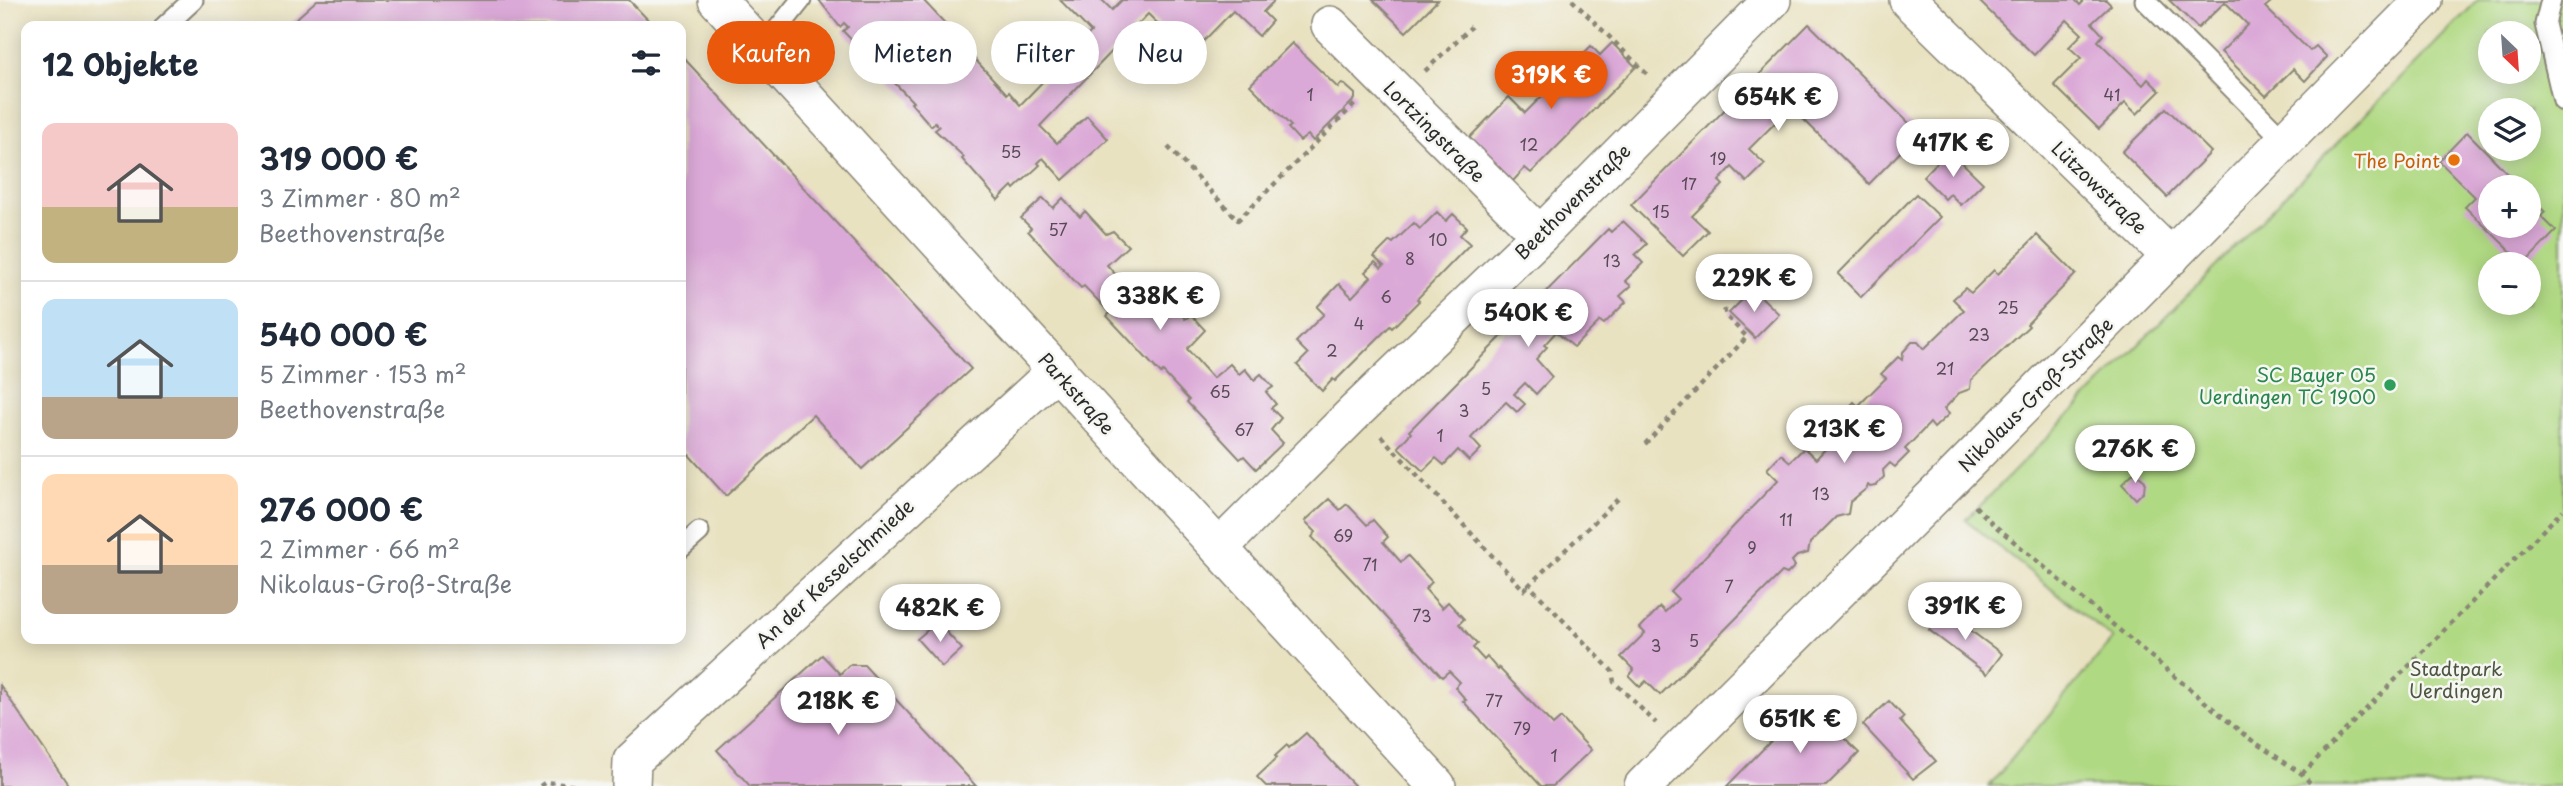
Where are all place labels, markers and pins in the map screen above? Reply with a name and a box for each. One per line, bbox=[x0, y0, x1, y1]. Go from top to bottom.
pin: 319K € bbox=[1494, 52, 1608, 111]
pin: 654K € bbox=[1721, 74, 1835, 133]
pin: 417K € bbox=[1896, 120, 2010, 179]
place label: The Point bbox=[2354, 146, 2440, 174]
marker: The Point bbox=[2446, 152, 2462, 168]
pin: 229K € bbox=[1697, 254, 1811, 314]
pin: 338K € bbox=[1103, 272, 1217, 332]
pin: 540K € bbox=[1471, 290, 1585, 349]
place label: SC Bayer 05 Uerdingen TC 1900 bbox=[2199, 360, 2376, 410]
marker: SC Bayer 05 Uerdingen TC 1900 bbox=[2382, 377, 2398, 393]
pin: 213K € bbox=[1787, 406, 1901, 465]
pin: 276K € bbox=[2078, 426, 2192, 485]
pin: 391K € bbox=[1908, 582, 2022, 642]
pin: 482K € bbox=[883, 584, 997, 644]
pin: 218K € bbox=[781, 678, 895, 737]
pin: 651K € bbox=[1743, 696, 1857, 755]

